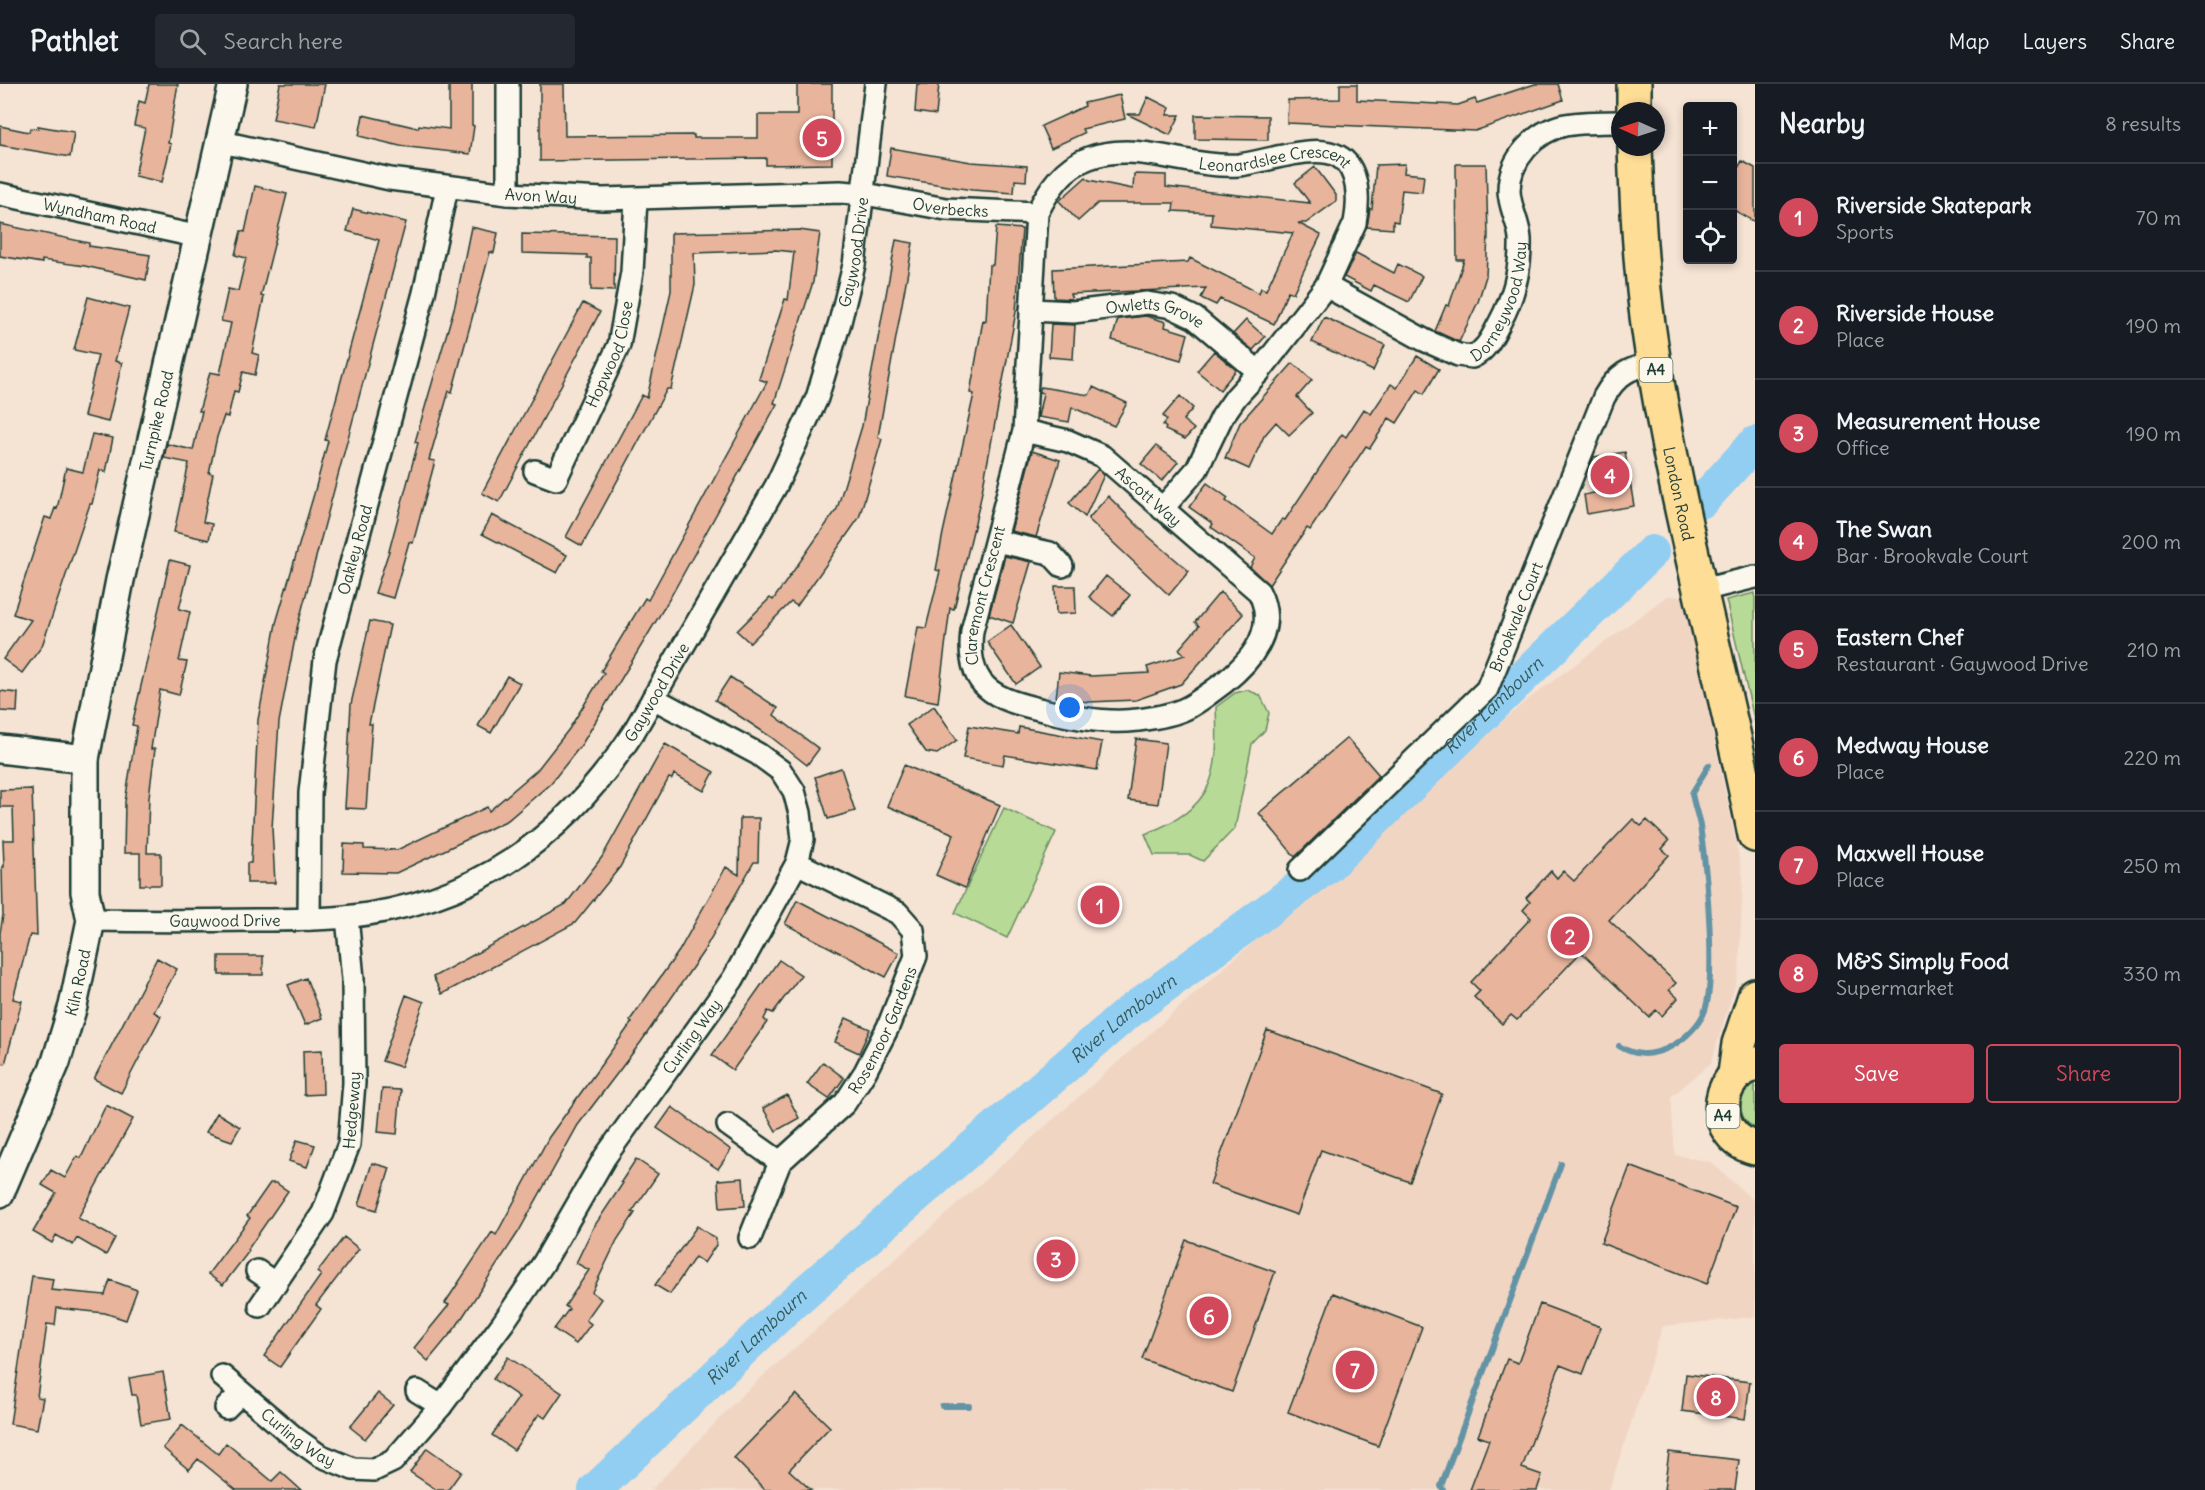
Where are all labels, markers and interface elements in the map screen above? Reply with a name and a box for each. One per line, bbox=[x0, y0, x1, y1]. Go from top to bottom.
search box bbox=[155, 14, 575, 68]
text: Pathlet bbox=[30, 23, 119, 59]
icon: search bbox=[176, 25, 209, 58]
text: Search here bbox=[224, 27, 343, 55]
text: Map bbox=[1949, 28, 1989, 55]
text: Layers bbox=[2022, 28, 2087, 55]
text: Share bbox=[2120, 28, 2175, 55]
north arrow bbox=[1611, 102, 1665, 156]
map controls bbox=[1683, 102, 1737, 264]
button: + bbox=[1683, 102, 1737, 156]
text: Nearby bbox=[1779, 107, 1865, 140]
text: 8 results bbox=[2105, 111, 2181, 136]
pin: 5 bbox=[802, 116, 842, 160]
street label: Leonardslee Crescent bbox=[1197, 141, 1357, 175]
button: − bbox=[1683, 156, 1737, 210]
street label: Avon Way bbox=[504, 184, 578, 208]
text: Riverside Skatepark bbox=[1836, 191, 2031, 219]
street label: Wyndham Road bbox=[41, 193, 158, 237]
street label: Overbecks bbox=[911, 193, 989, 221]
street label: Gaywood Drive bbox=[834, 196, 872, 309]
text: 1 bbox=[1795, 205, 1802, 230]
text: 70 m bbox=[2136, 205, 2181, 230]
button: locate bbox=[1683, 210, 1737, 264]
text: Sports bbox=[1836, 219, 1894, 244]
street label: Dorneywood Way bbox=[1467, 241, 1530, 366]
street label: Owletts Grove bbox=[1104, 293, 1209, 332]
street label: Hopwood Close bbox=[581, 299, 637, 411]
text: Riverside House bbox=[1836, 299, 1994, 327]
text: 2 bbox=[1793, 313, 1804, 338]
text: 190 m bbox=[2126, 313, 2181, 338]
text: Place bbox=[1836, 327, 1884, 352]
road number: A4 bbox=[1640, 358, 1672, 382]
street label: Turnpike Road bbox=[135, 368, 177, 473]
text: Measurement House bbox=[1836, 407, 2040, 435]
text: 3 bbox=[1793, 421, 1804, 446]
text: 190 m bbox=[2126, 421, 2181, 446]
text: Office bbox=[1836, 435, 1890, 460]
street label: London Road bbox=[1659, 445, 1699, 543]
pin: 4 bbox=[1590, 452, 1630, 498]
street label: Ascott Way bbox=[1111, 462, 1186, 531]
street label: Oakley Road bbox=[333, 503, 376, 597]
text: The Swan bbox=[1836, 515, 1932, 543]
street label: Claremont Crescent bbox=[961, 523, 1009, 667]
text: 4 bbox=[1793, 529, 1804, 554]
text: 200 m bbox=[2121, 529, 2181, 554]
text: Bar · Brookvale Court bbox=[1836, 543, 2028, 568]
street label: Brookvale Court bbox=[1485, 558, 1547, 675]
text: Eastern Chef bbox=[1836, 623, 1963, 651]
text: 5 bbox=[1793, 637, 1804, 662]
text: 210 m bbox=[2127, 637, 2181, 662]
street label: Gaywood Drive bbox=[620, 639, 693, 746]
text: Restaurant · Gaywood Drive bbox=[1836, 651, 2089, 676]
water label: River Lambourn bbox=[1438, 652, 1548, 759]
your location bbox=[1055, 693, 1084, 722]
text: Medway House bbox=[1836, 731, 1989, 759]
text: 6 bbox=[1793, 745, 1804, 770]
text: 220 m bbox=[2124, 745, 2181, 770]
text: Place bbox=[1836, 759, 1884, 784]
text: Maxwell House bbox=[1836, 839, 1984, 867]
text: 7 bbox=[1794, 853, 1803, 878]
text: 250 m bbox=[2123, 853, 2181, 878]
text: Place bbox=[1836, 867, 1884, 892]
pin: 1 bbox=[1080, 882, 1120, 928]
street label: Gaywood Drive bbox=[169, 910, 281, 931]
pin: 2 bbox=[1550, 914, 1590, 958]
street label: Kiln Road bbox=[61, 947, 95, 1018]
text: M&S Simply Food bbox=[1836, 947, 2009, 975]
text: 8 bbox=[1793, 961, 1804, 986]
text: 330 m bbox=[2123, 961, 2181, 986]
street label: Rosemoor Gardens bbox=[844, 963, 921, 1097]
water label: River Lambourn bbox=[1065, 969, 1181, 1068]
text: Supermarket bbox=[1836, 975, 1954, 1000]
street label: Curling Way bbox=[658, 995, 725, 1078]
button: Save bbox=[1779, 1044, 1974, 1103]
button: Share bbox=[1986, 1044, 2181, 1103]
street label: Hedgeway bbox=[339, 1071, 364, 1150]
road number: A4 bbox=[1706, 1104, 1740, 1128]
pin: 3 bbox=[1036, 1236, 1076, 1282]
water label: River Lambourn bbox=[701, 1284, 811, 1390]
pin: 6 bbox=[1190, 1294, 1228, 1338]
pin: 7 bbox=[1336, 1348, 1374, 1392]
pin: 8 bbox=[1696, 1374, 1736, 1420]
street label: Curling Way bbox=[257, 1403, 338, 1471]

